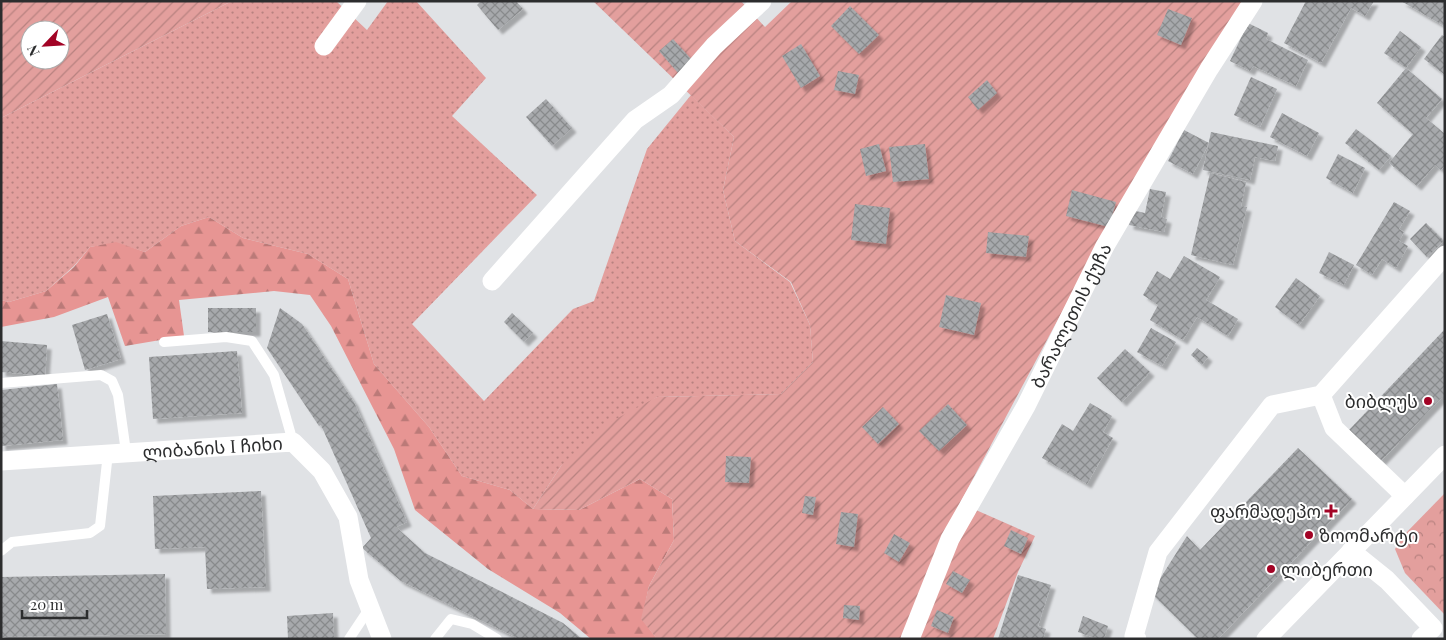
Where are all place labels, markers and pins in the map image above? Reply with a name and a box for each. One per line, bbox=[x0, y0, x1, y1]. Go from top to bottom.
place label: ბიბლუს bbox=[1345, 389, 1418, 413]
marker: ბიბლუს bbox=[1422, 395, 1434, 407]
place label: ფარმადეპო bbox=[1210, 499, 1321, 523]
marker: ფარმადეპო bbox=[1325, 505, 1337, 517]
place label: ზოომარტი bbox=[1319, 523, 1418, 547]
marker: ზოომარტი bbox=[1303, 529, 1315, 541]
place label: ლიბერთი bbox=[1281, 557, 1373, 581]
marker: ლიბერთი bbox=[1265, 563, 1277, 575]

